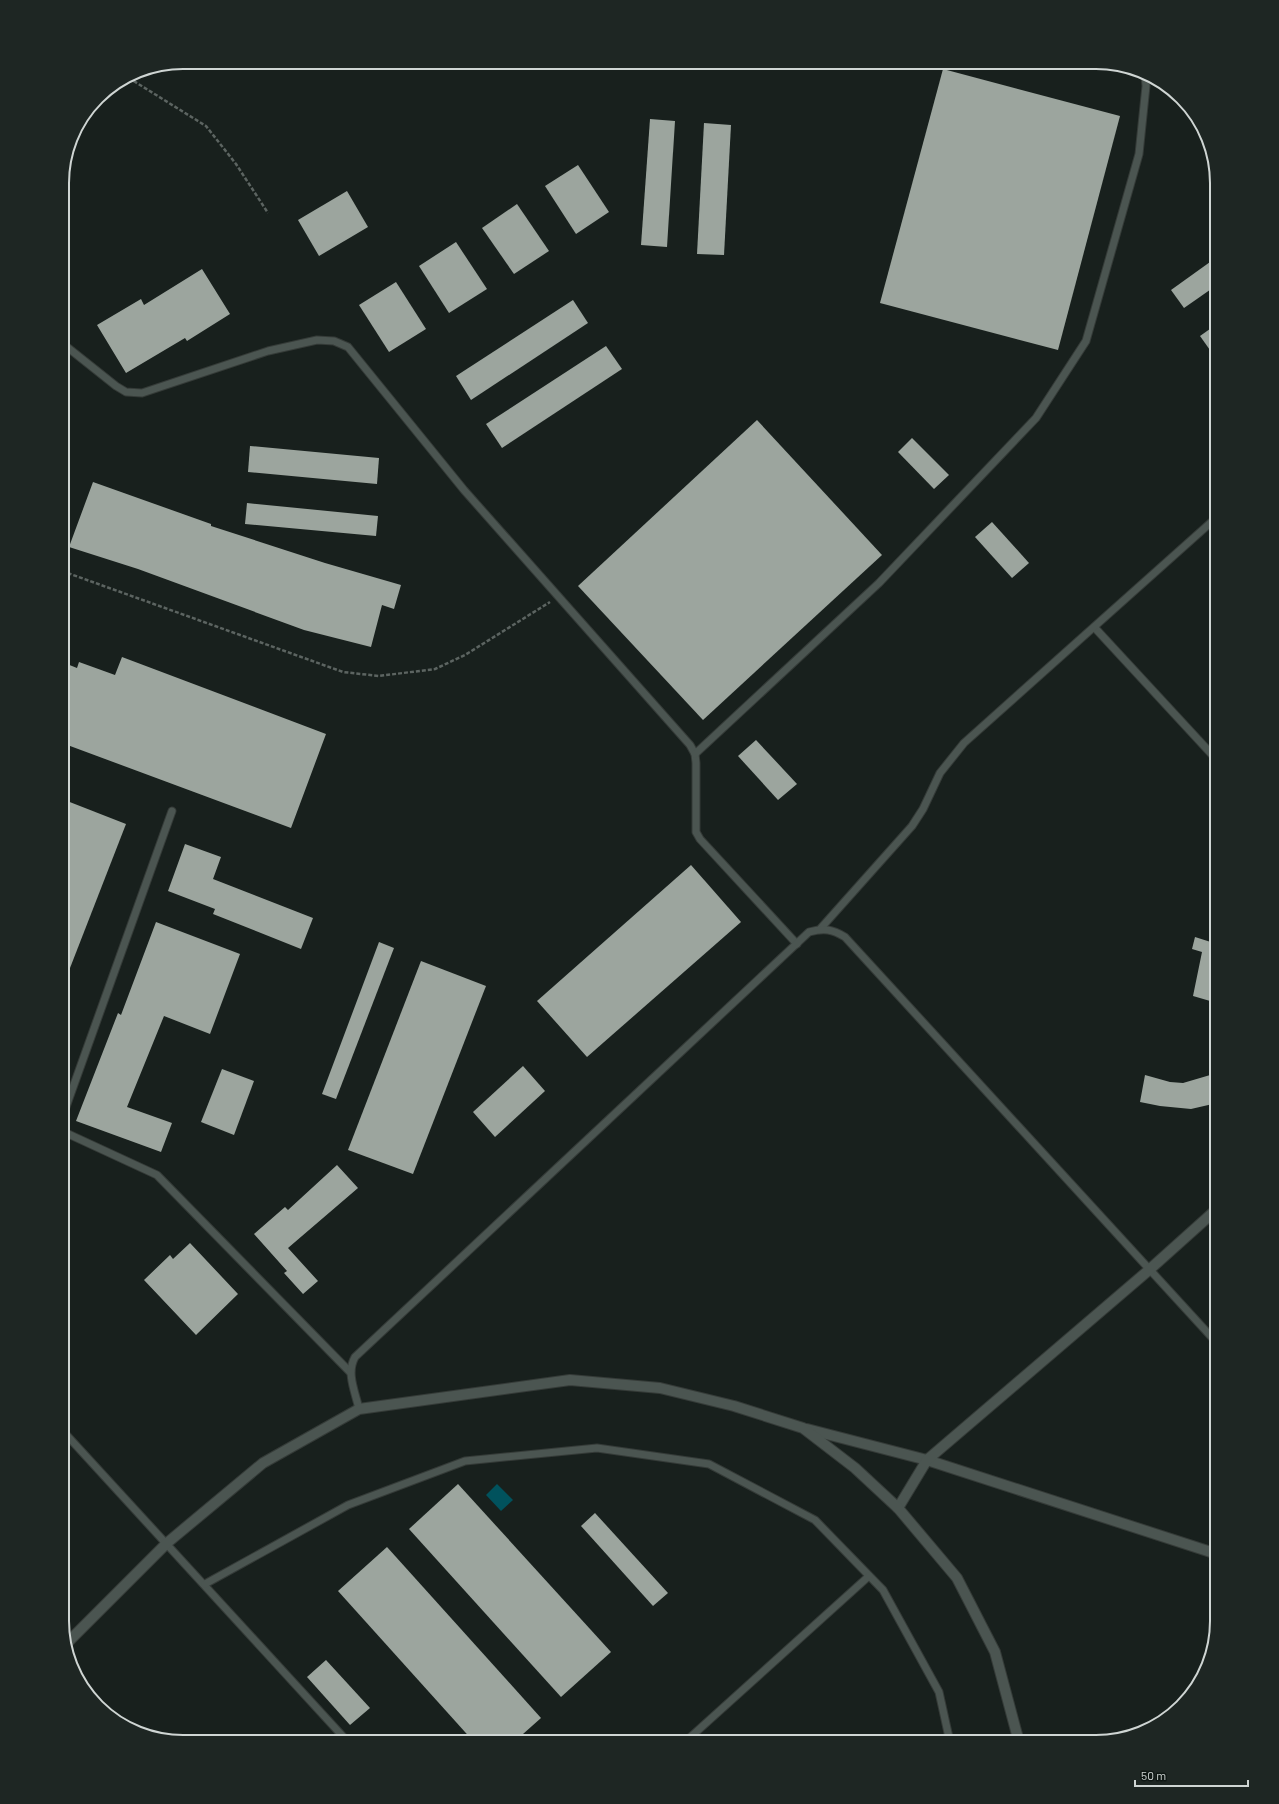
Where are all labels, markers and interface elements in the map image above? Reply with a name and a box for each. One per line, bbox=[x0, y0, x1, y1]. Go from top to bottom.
scale bar bbox=[1135, 1762, 1248, 1788]
text: 50 m bbox=[1141, 1768, 1166, 1782]

